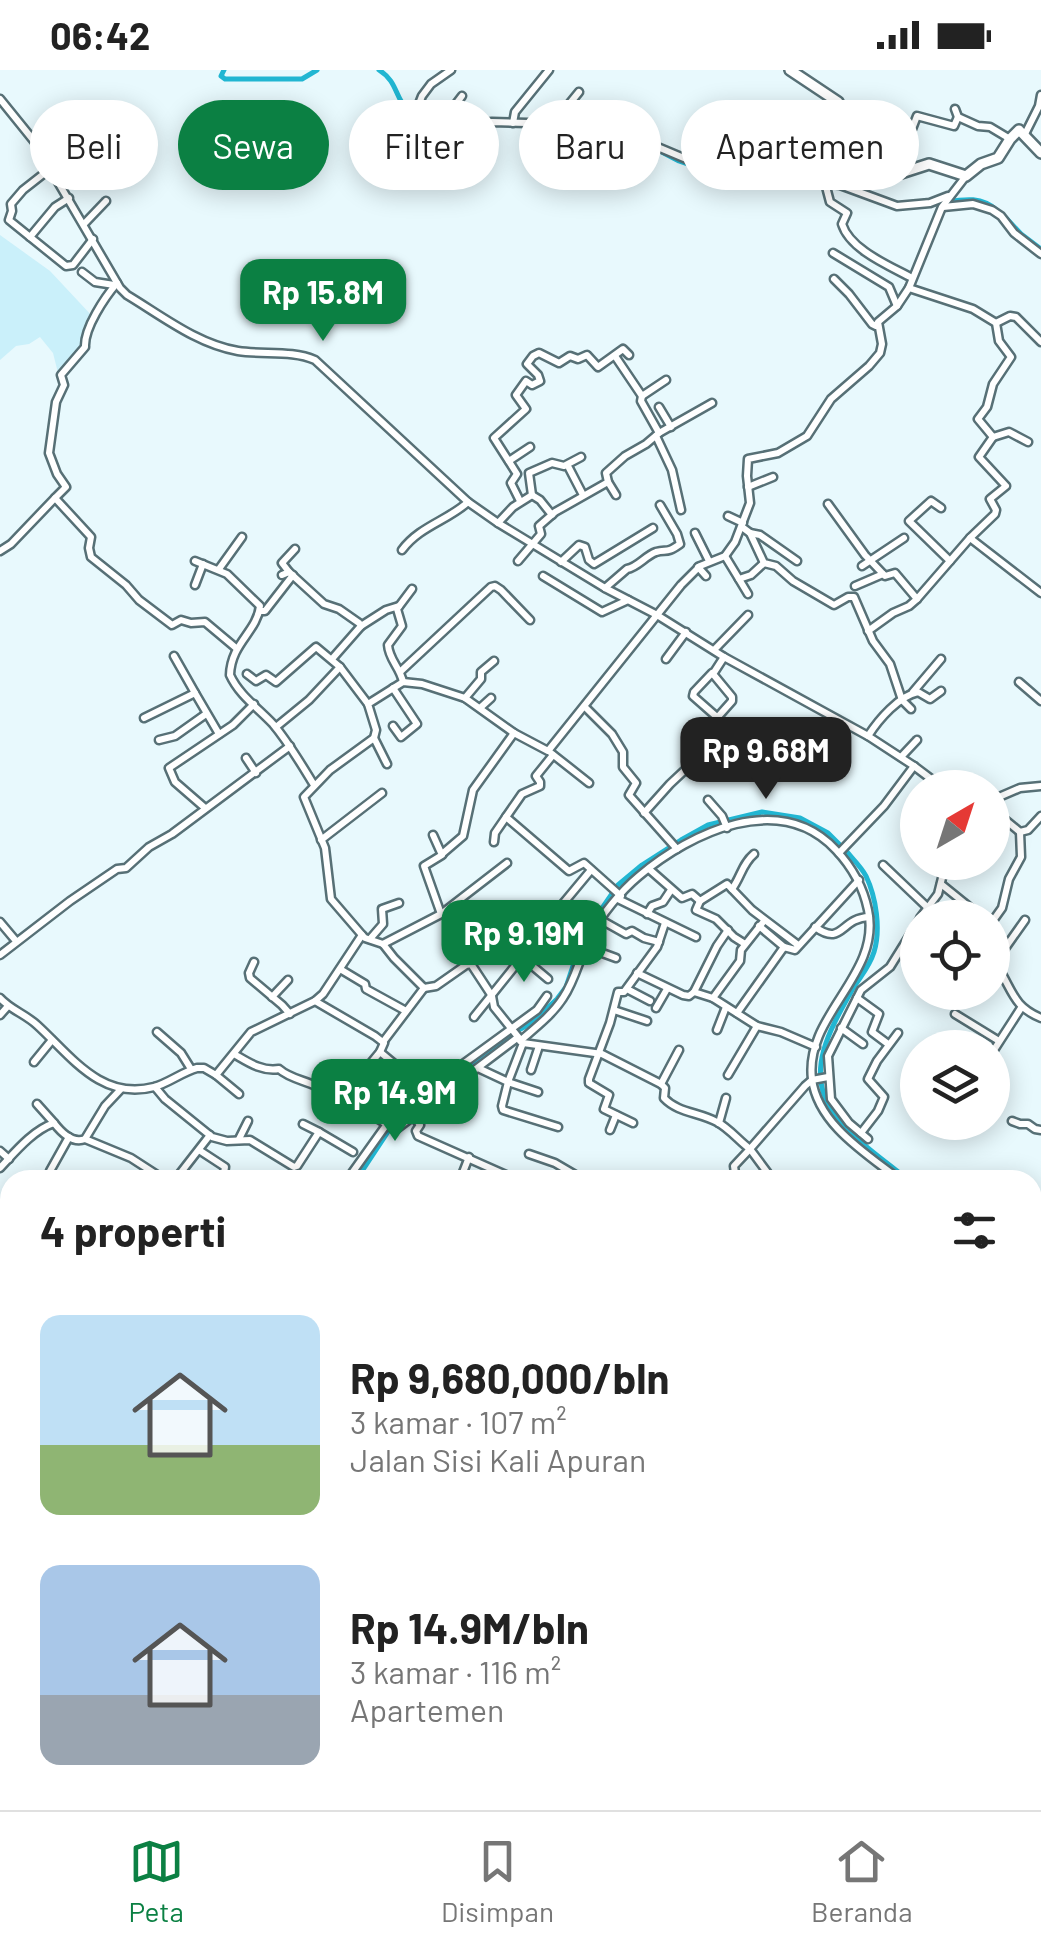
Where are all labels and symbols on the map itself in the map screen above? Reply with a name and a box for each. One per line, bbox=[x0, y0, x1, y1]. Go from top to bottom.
pin: Rp 15.8M bbox=[220, 259, 426, 344]
pin: Rp 9.68M bbox=[663, 717, 869, 802]
north arrow bbox=[900, 770, 1010, 880]
pin: Rp 9.19M bbox=[421, 900, 627, 985]
pin: Rp 14.9M bbox=[292, 1059, 498, 1144]

